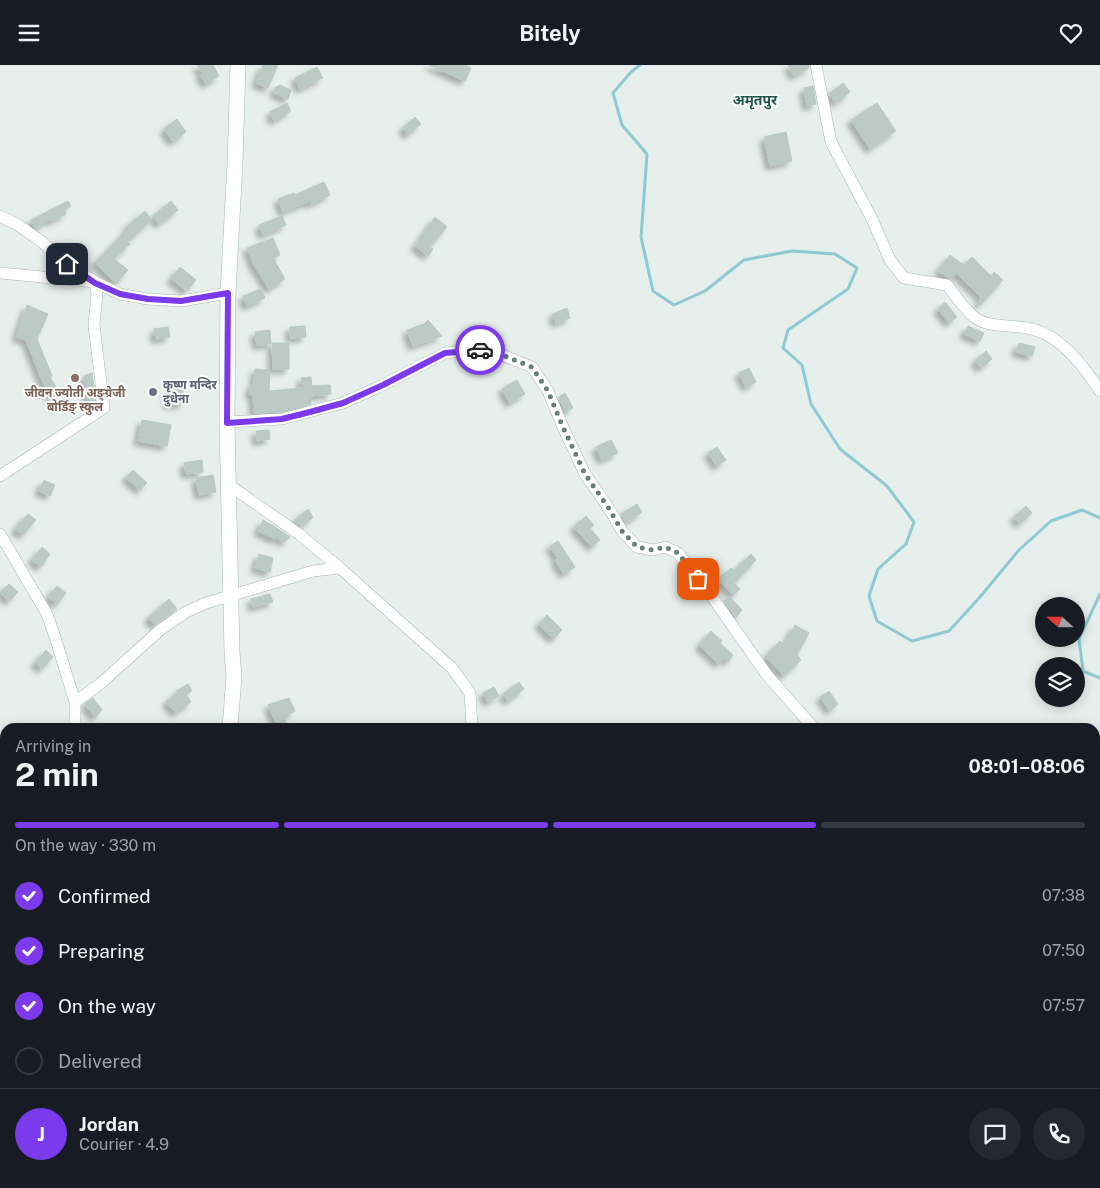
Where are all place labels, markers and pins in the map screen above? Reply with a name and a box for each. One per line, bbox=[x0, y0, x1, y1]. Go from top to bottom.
pin bbox=[46, 243, 88, 285]
marker: जीवन ज्योती अङ्ग्रेजी बोर्डिङ् स्कुल bbox=[69, 372, 81, 384]
place label: कृष्ण मन्दिर दुधेना bbox=[163, 377, 217, 407]
place label: जीवन ज्योती अङ्ग्रेजी बोर्डिङ् स्कुल bbox=[25, 385, 126, 416]
marker: कृष्ण मन्दिर दुधेना bbox=[147, 386, 159, 398]
pin bbox=[677, 558, 719, 600]

